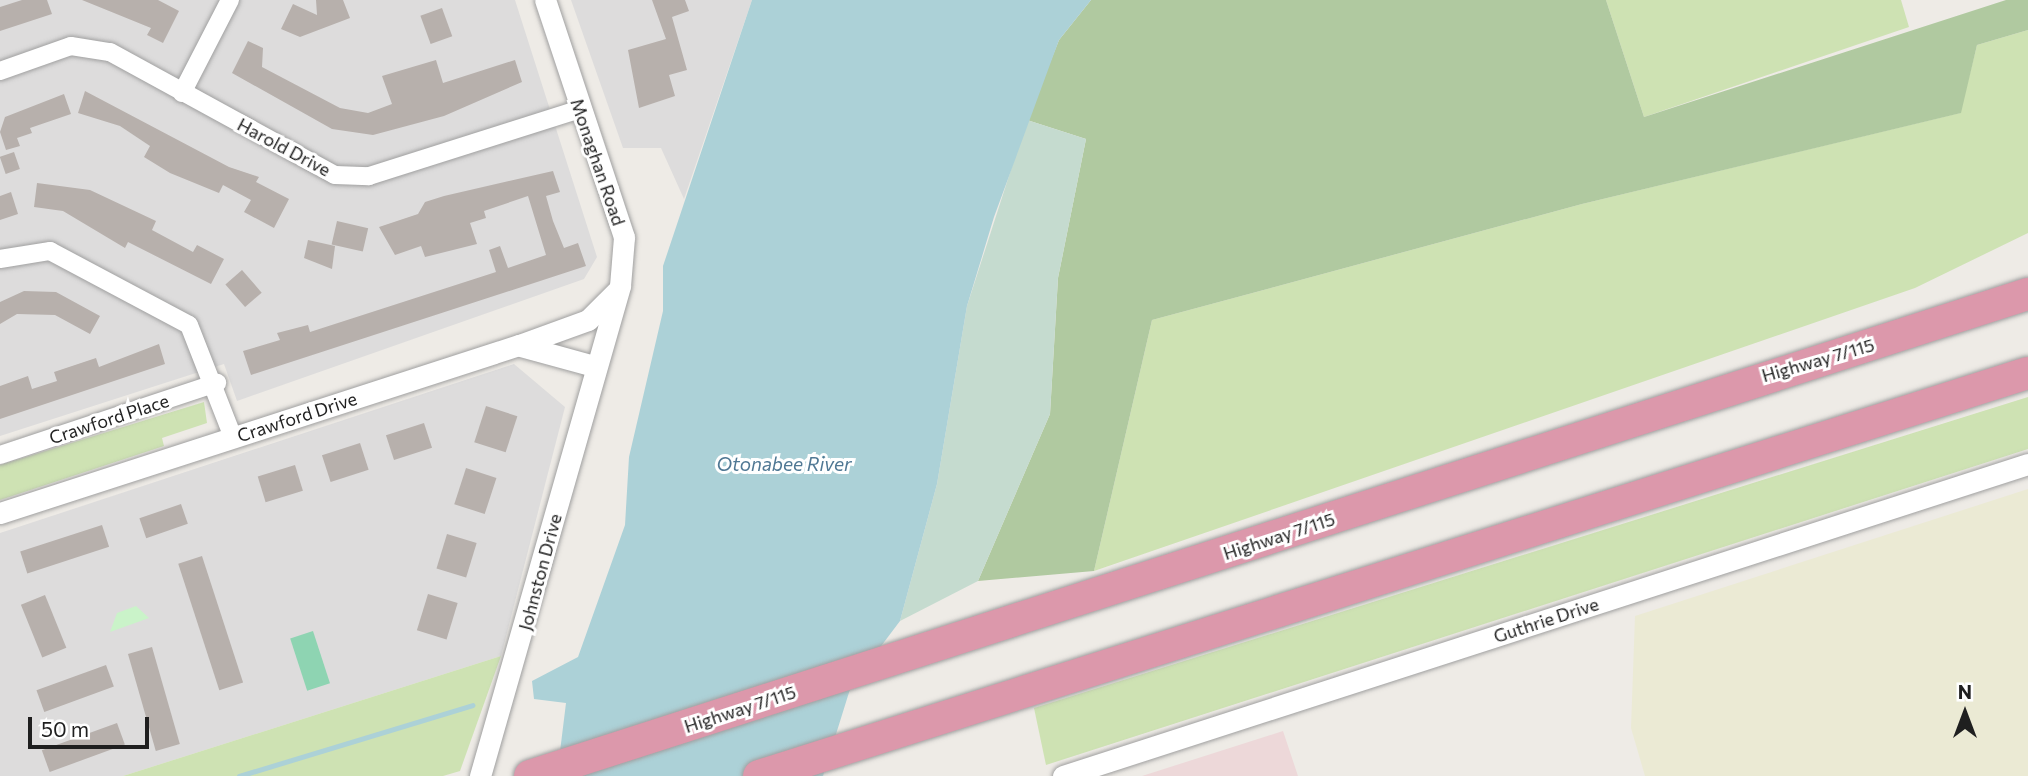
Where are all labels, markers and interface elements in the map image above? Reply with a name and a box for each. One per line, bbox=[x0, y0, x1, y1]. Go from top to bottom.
street label: Monaghan Road bbox=[566, 96, 630, 228]
street label: Harold Drive bbox=[234, 113, 334, 181]
street label: Highway 7/115 bbox=[1759, 334, 1877, 386]
street label: Crawford Drive bbox=[234, 387, 360, 447]
street label: Crawford Place bbox=[46, 389, 172, 449]
water label: Otonabee River bbox=[716, 453, 852, 475]
street label: Highway 7/115 bbox=[1220, 508, 1338, 564]
street label: Johnston Drive bbox=[514, 511, 566, 633]
street label: Guthrie Drive bbox=[1491, 593, 1601, 647]
north arrow bbox=[1930, 678, 2000, 748]
text: N bbox=[1958, 680, 1972, 703]
street label: Highway 7/115 bbox=[681, 681, 799, 737]
scale bar bbox=[32, 702, 152, 746]
text: 50 m bbox=[41, 716, 89, 741]

